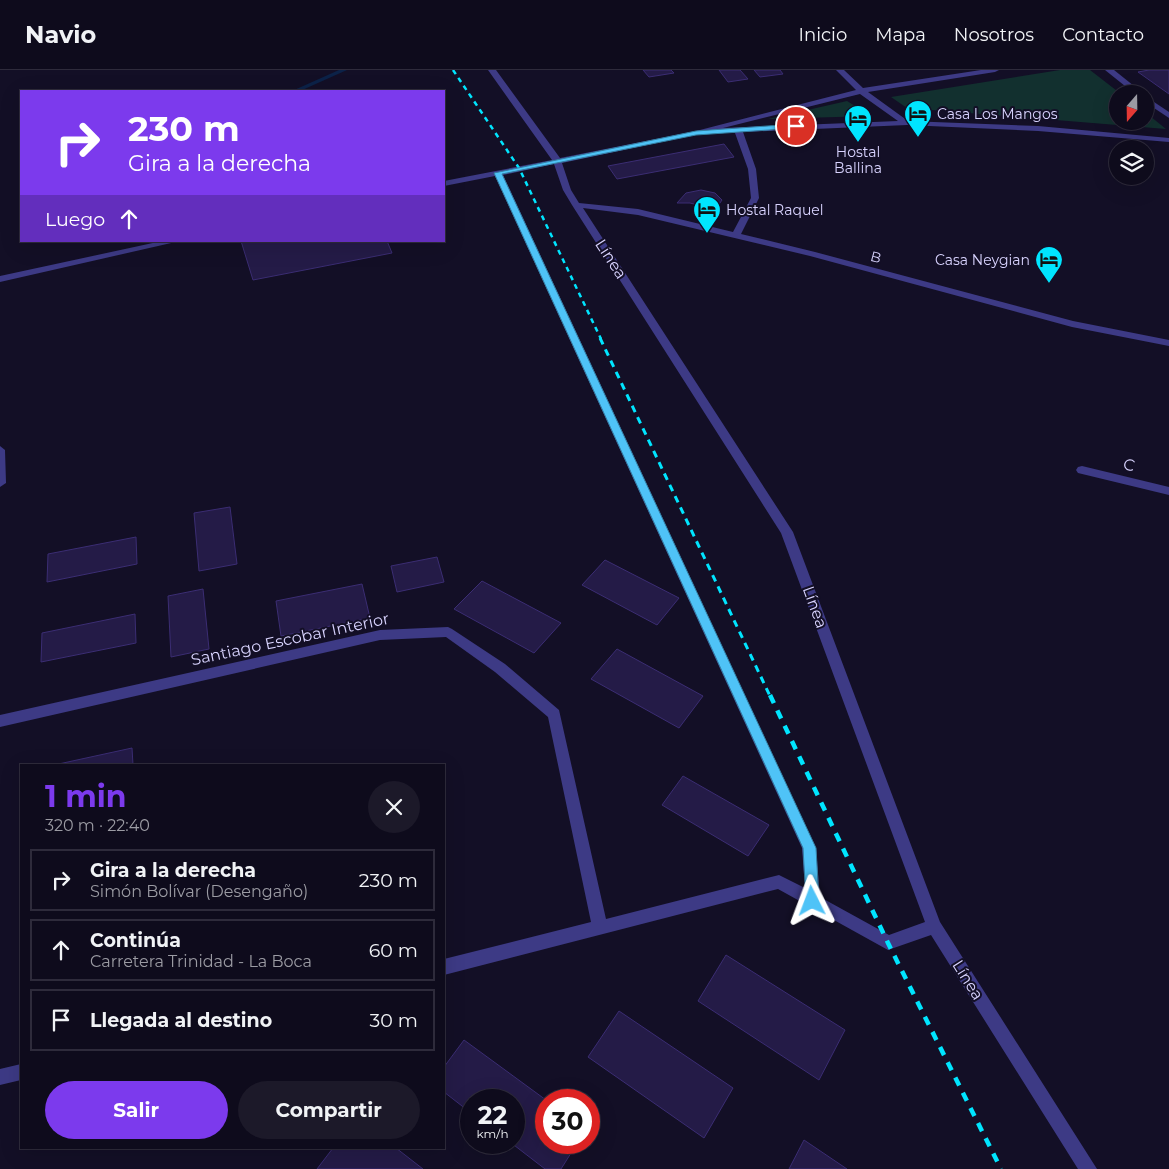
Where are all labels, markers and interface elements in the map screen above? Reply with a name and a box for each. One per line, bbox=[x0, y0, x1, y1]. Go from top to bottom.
text: Navio bbox=[25, 20, 96, 49]
text: Inicio bbox=[799, 24, 847, 46]
text: Mapa bbox=[875, 24, 926, 46]
text: Nosotros bbox=[954, 24, 1034, 46]
text: Contacto bbox=[1062, 24, 1144, 46]
north arrow bbox=[1109, 85, 1154, 130]
map controls bbox=[1109, 85, 1154, 185]
hotel icon: Casa Los Mangos bbox=[903, 99, 933, 138]
hotel icon: Hostal Ballina bbox=[843, 104, 873, 143]
pin bbox=[775, 105, 817, 147]
place label: Casa Los Mangos bbox=[937, 105, 1058, 123]
text: 230 m bbox=[128, 107, 240, 150]
icon: right bbox=[45, 110, 110, 175]
icon: arrive bbox=[782, 112, 810, 140]
button: layers bbox=[1109, 140, 1154, 185]
place label: Hostal Ballina bbox=[834, 143, 882, 177]
text: Gira a la derecha bbox=[128, 150, 311, 177]
hotel icon: Hostal Raquel bbox=[692, 195, 722, 234]
place label: Hostal Raquel bbox=[726, 201, 824, 219]
icon: ahead bbox=[115, 205, 143, 233]
text: Luego bbox=[45, 208, 105, 231]
street label: Línea bbox=[591, 236, 631, 282]
hotel icon: Casa Neygian bbox=[1034, 245, 1064, 284]
street label: B bbox=[869, 247, 883, 267]
place label: Casa Neygian bbox=[935, 251, 1030, 269]
street label: C bbox=[1121, 454, 1137, 476]
street label: Línea bbox=[799, 583, 831, 631]
street label: Santiago Escobar Interior bbox=[189, 609, 391, 669]
text: 1 min bbox=[45, 778, 126, 815]
button: close bbox=[368, 781, 420, 833]
text: 320 m · 22:40 bbox=[45, 816, 150, 835]
text: Gira a la derecha bbox=[90, 859, 256, 882]
icon: right bbox=[47, 866, 75, 894]
text: 230 m bbox=[359, 869, 418, 892]
position arrow bbox=[785, 874, 837, 926]
text: Simón Bolívar (Desengaño) bbox=[90, 882, 308, 901]
text: Continúa bbox=[90, 929, 181, 952]
icon: ahead bbox=[47, 936, 75, 964]
text: 60 m bbox=[369, 939, 418, 962]
text: Carretera Trinidad - La Boca bbox=[90, 952, 312, 971]
street label: Línea bbox=[948, 957, 988, 1003]
icon: arrive bbox=[47, 1006, 75, 1034]
text: Llegada al destino bbox=[90, 1009, 272, 1032]
text: 30 m bbox=[370, 1009, 418, 1032]
button: Salir bbox=[45, 1081, 228, 1139]
button: Compartir bbox=[238, 1081, 420, 1139]
speed limit sign: 30 bbox=[535, 1089, 600, 1154]
text: 22 bbox=[478, 1100, 507, 1130]
text: km/h bbox=[476, 1126, 509, 1141]

